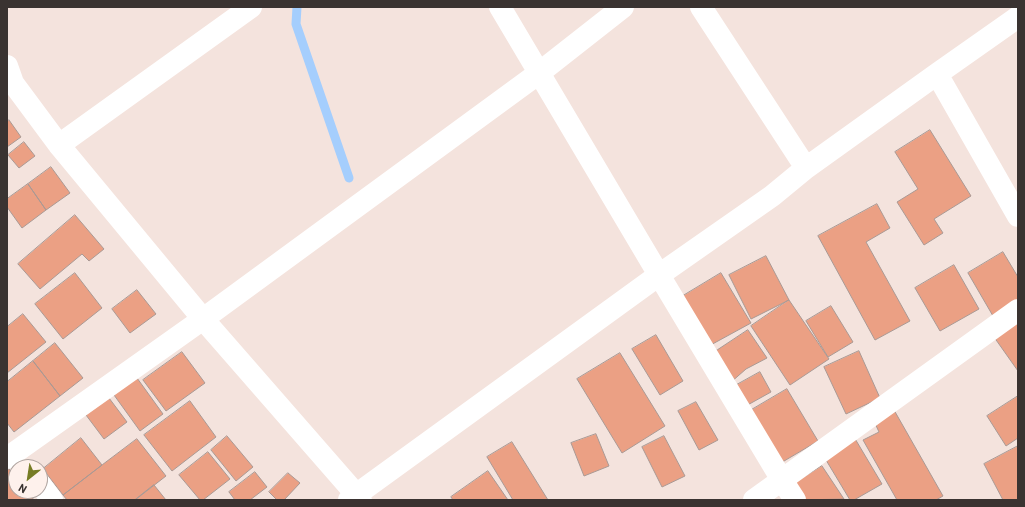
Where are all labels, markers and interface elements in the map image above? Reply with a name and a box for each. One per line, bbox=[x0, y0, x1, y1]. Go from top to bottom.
north arrow bbox=[8, 459, 48, 499]
text: N bbox=[16, 482, 29, 496]

